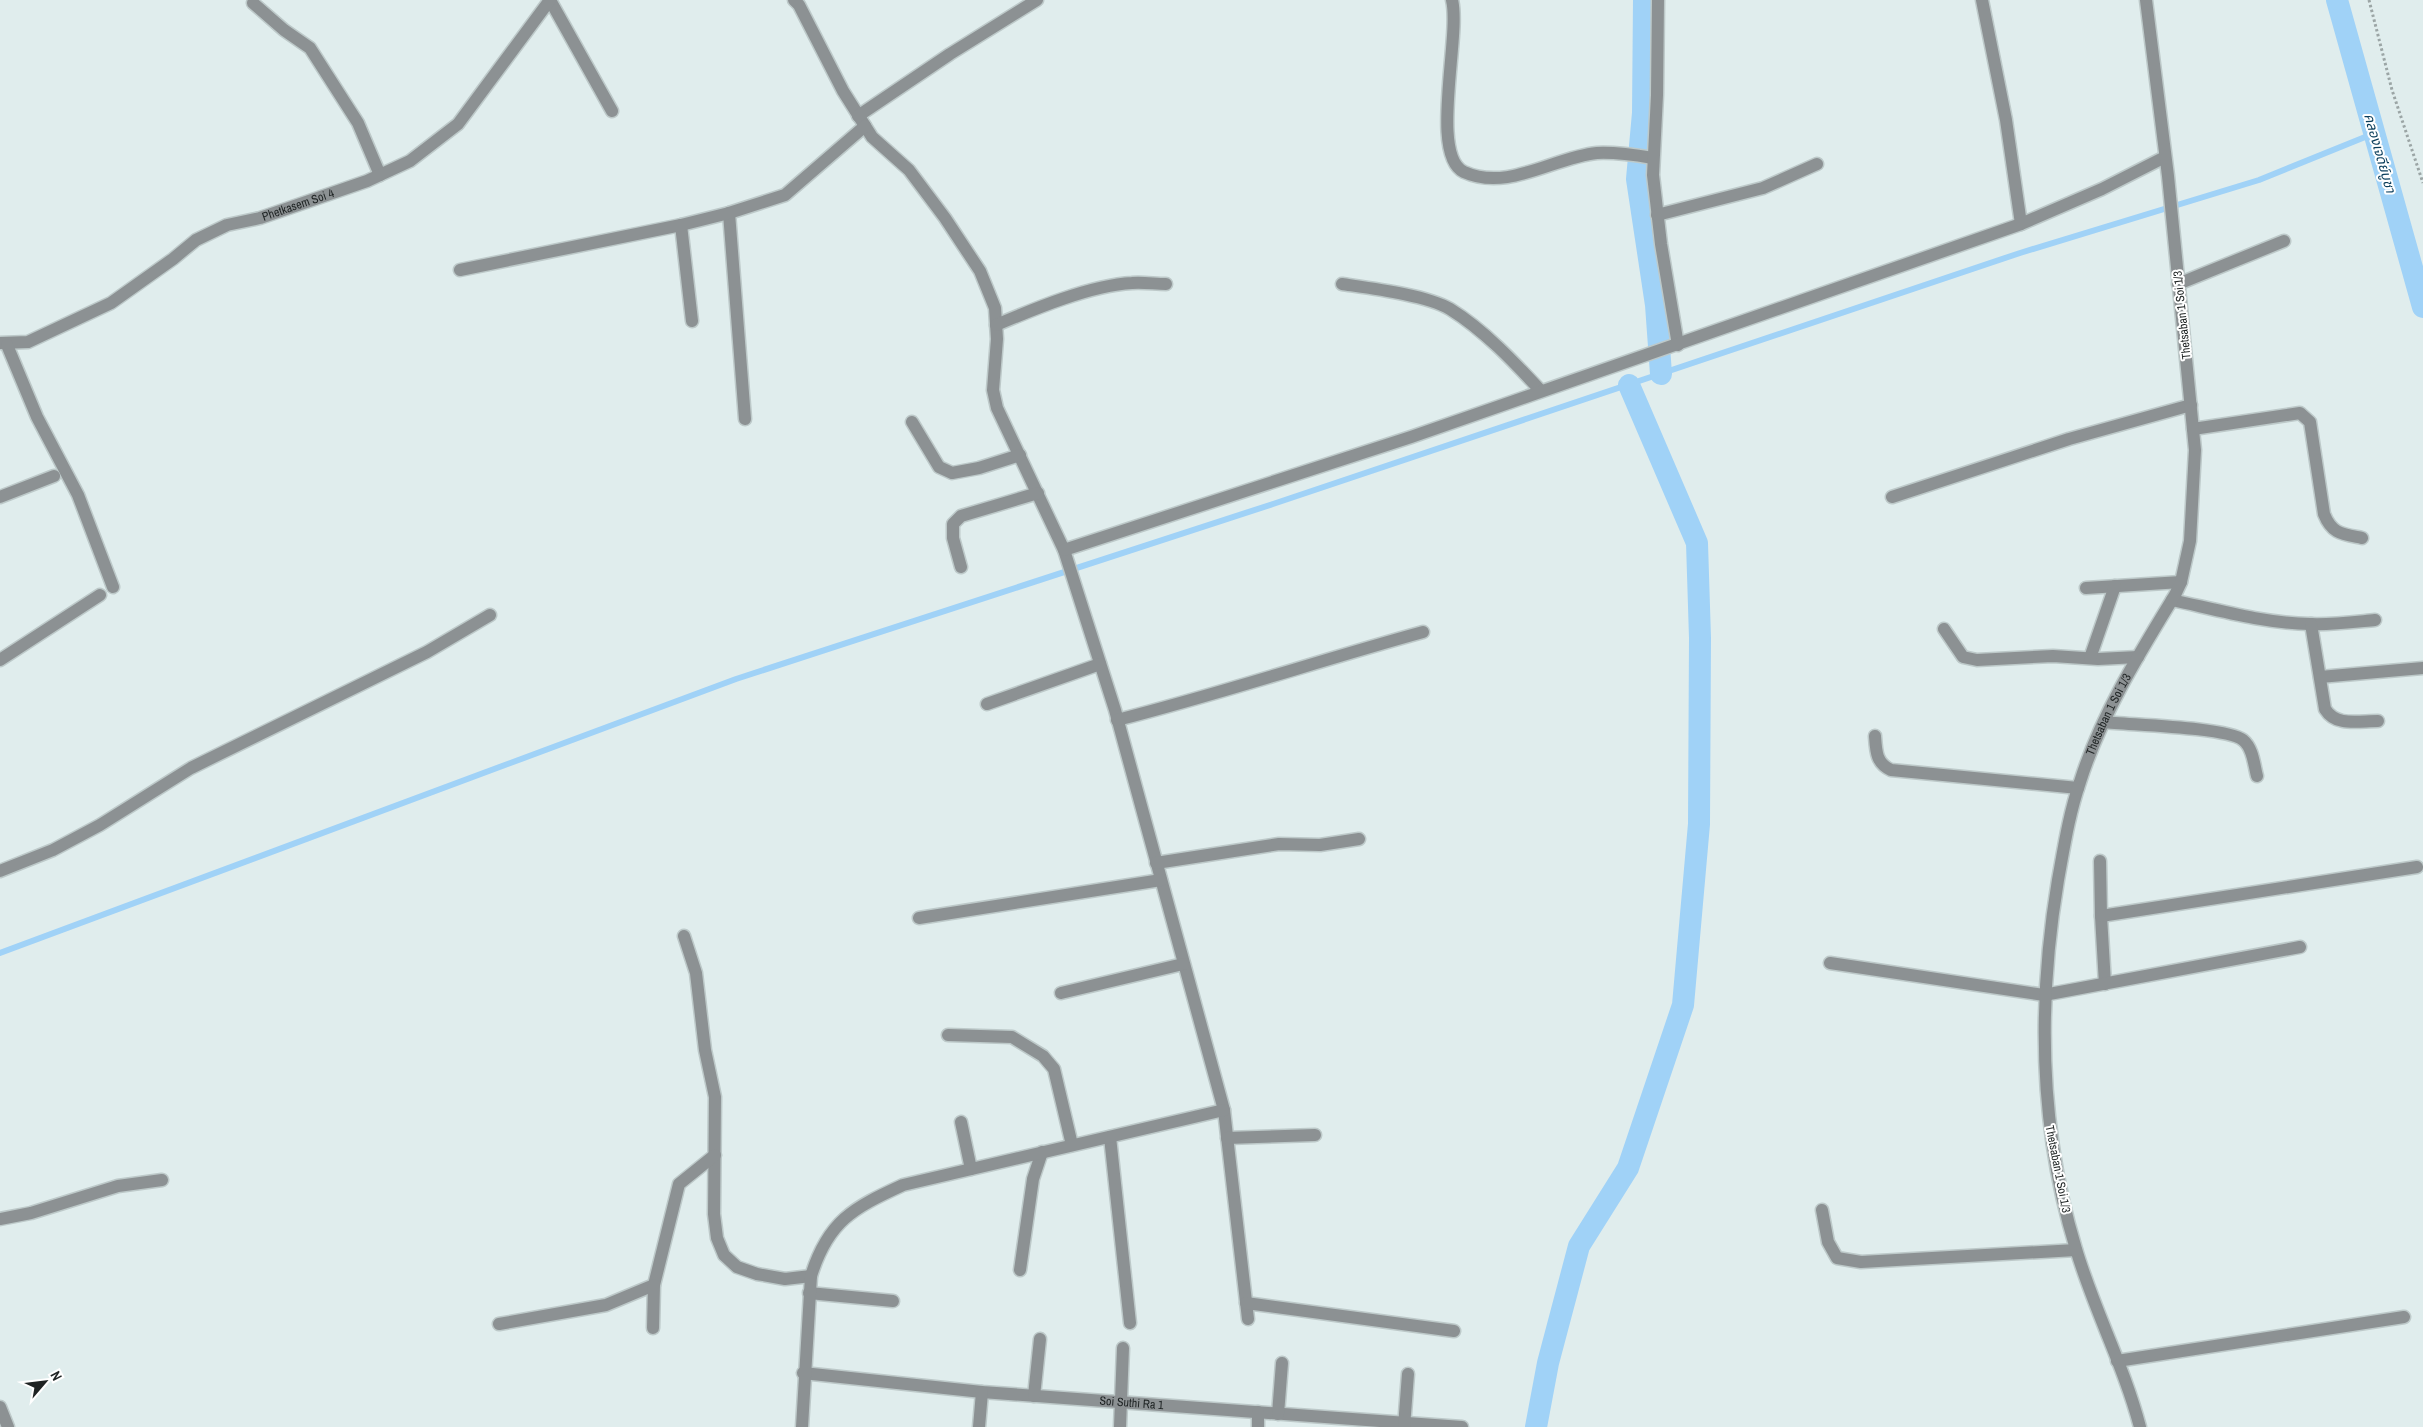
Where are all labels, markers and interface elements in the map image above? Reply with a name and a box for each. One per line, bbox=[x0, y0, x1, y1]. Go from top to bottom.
water label: คลองเจดีย์บูชา bbox=[2360, 111, 2400, 196]
street label: Phetkasem Soi 4 bbox=[260, 185, 337, 225]
street label: Thetsaban 1 Soi 1/3 bbox=[2169, 270, 2195, 360]
street label: Thetsaban 1 Soi 1/3 bbox=[2082, 671, 2135, 758]
street label: Thetsaban 1 Soi 1/3 bbox=[2042, 1124, 2074, 1214]
north arrow bbox=[20, 1357, 70, 1407]
text: N bbox=[47, 1368, 66, 1384]
street label: Soi Suthi Ra 1 bbox=[1099, 1393, 1165, 1413]

